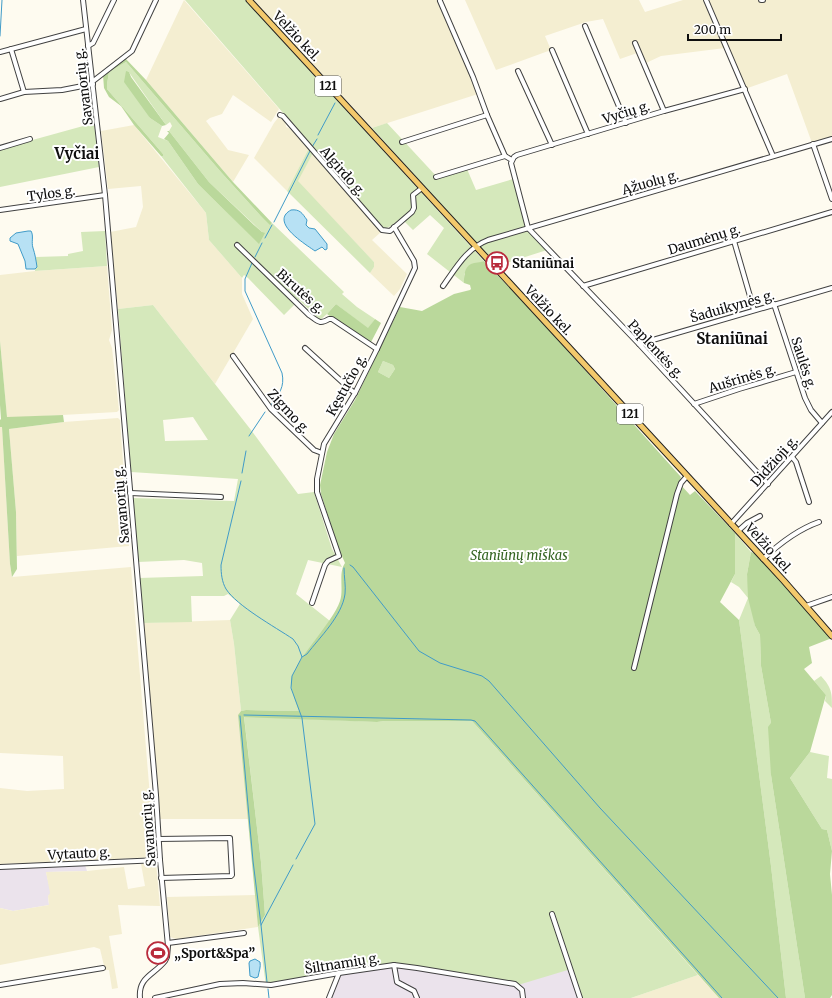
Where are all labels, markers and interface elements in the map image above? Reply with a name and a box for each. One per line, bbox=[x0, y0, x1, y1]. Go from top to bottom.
street label: Velžio kel. bbox=[268, 7, 324, 65]
scale bar bbox=[688, 16, 781, 42]
text: 200 m bbox=[694, 22, 731, 37]
street label: Savanorių g. bbox=[70, 48, 97, 126]
road number: 121 bbox=[315, 76, 341, 96]
street label: Vyčių g. bbox=[599, 97, 652, 128]
street label: Algirdo g. bbox=[316, 142, 369, 200]
district label: Vyčiai bbox=[54, 144, 99, 163]
street label: Ąžuolų g. bbox=[619, 166, 680, 199]
street label: Tylos g. bbox=[26, 182, 76, 205]
street label: Daumėnų g. bbox=[666, 220, 742, 259]
bus stop icon: Staniūnai bbox=[484, 250, 510, 276]
place label: Staniūnai bbox=[512, 255, 575, 272]
street label: Birutės g. bbox=[273, 265, 328, 317]
street label: Velžio kel. bbox=[520, 281, 576, 339]
street label: Šaduikynės g. bbox=[688, 285, 776, 327]
street label: Paplentės g. bbox=[624, 316, 687, 382]
district label: Staniūnai bbox=[696, 329, 768, 348]
street label: Saulės g. bbox=[787, 335, 820, 392]
street label: Kęstučio g. bbox=[323, 351, 370, 419]
street label: Aušrinės g. bbox=[706, 360, 778, 397]
street label: Zigmo g. bbox=[264, 385, 314, 437]
road number: 121 bbox=[617, 404, 643, 424]
street label: Didžioji g. bbox=[747, 432, 802, 490]
street label: Savanorių g. bbox=[110, 466, 133, 544]
street label: Velžio kel. bbox=[741, 519, 796, 577]
park label: Staniūnų miškas bbox=[470, 547, 568, 564]
street label: Savanorių g. bbox=[137, 789, 160, 867]
street label: Vytauto g. bbox=[46, 843, 111, 864]
sports icon: „Sport&Spa” bbox=[145, 940, 171, 966]
place label: „Sport&Spa” bbox=[174, 945, 255, 962]
street label: Šiltnamių g. bbox=[303, 948, 381, 978]

